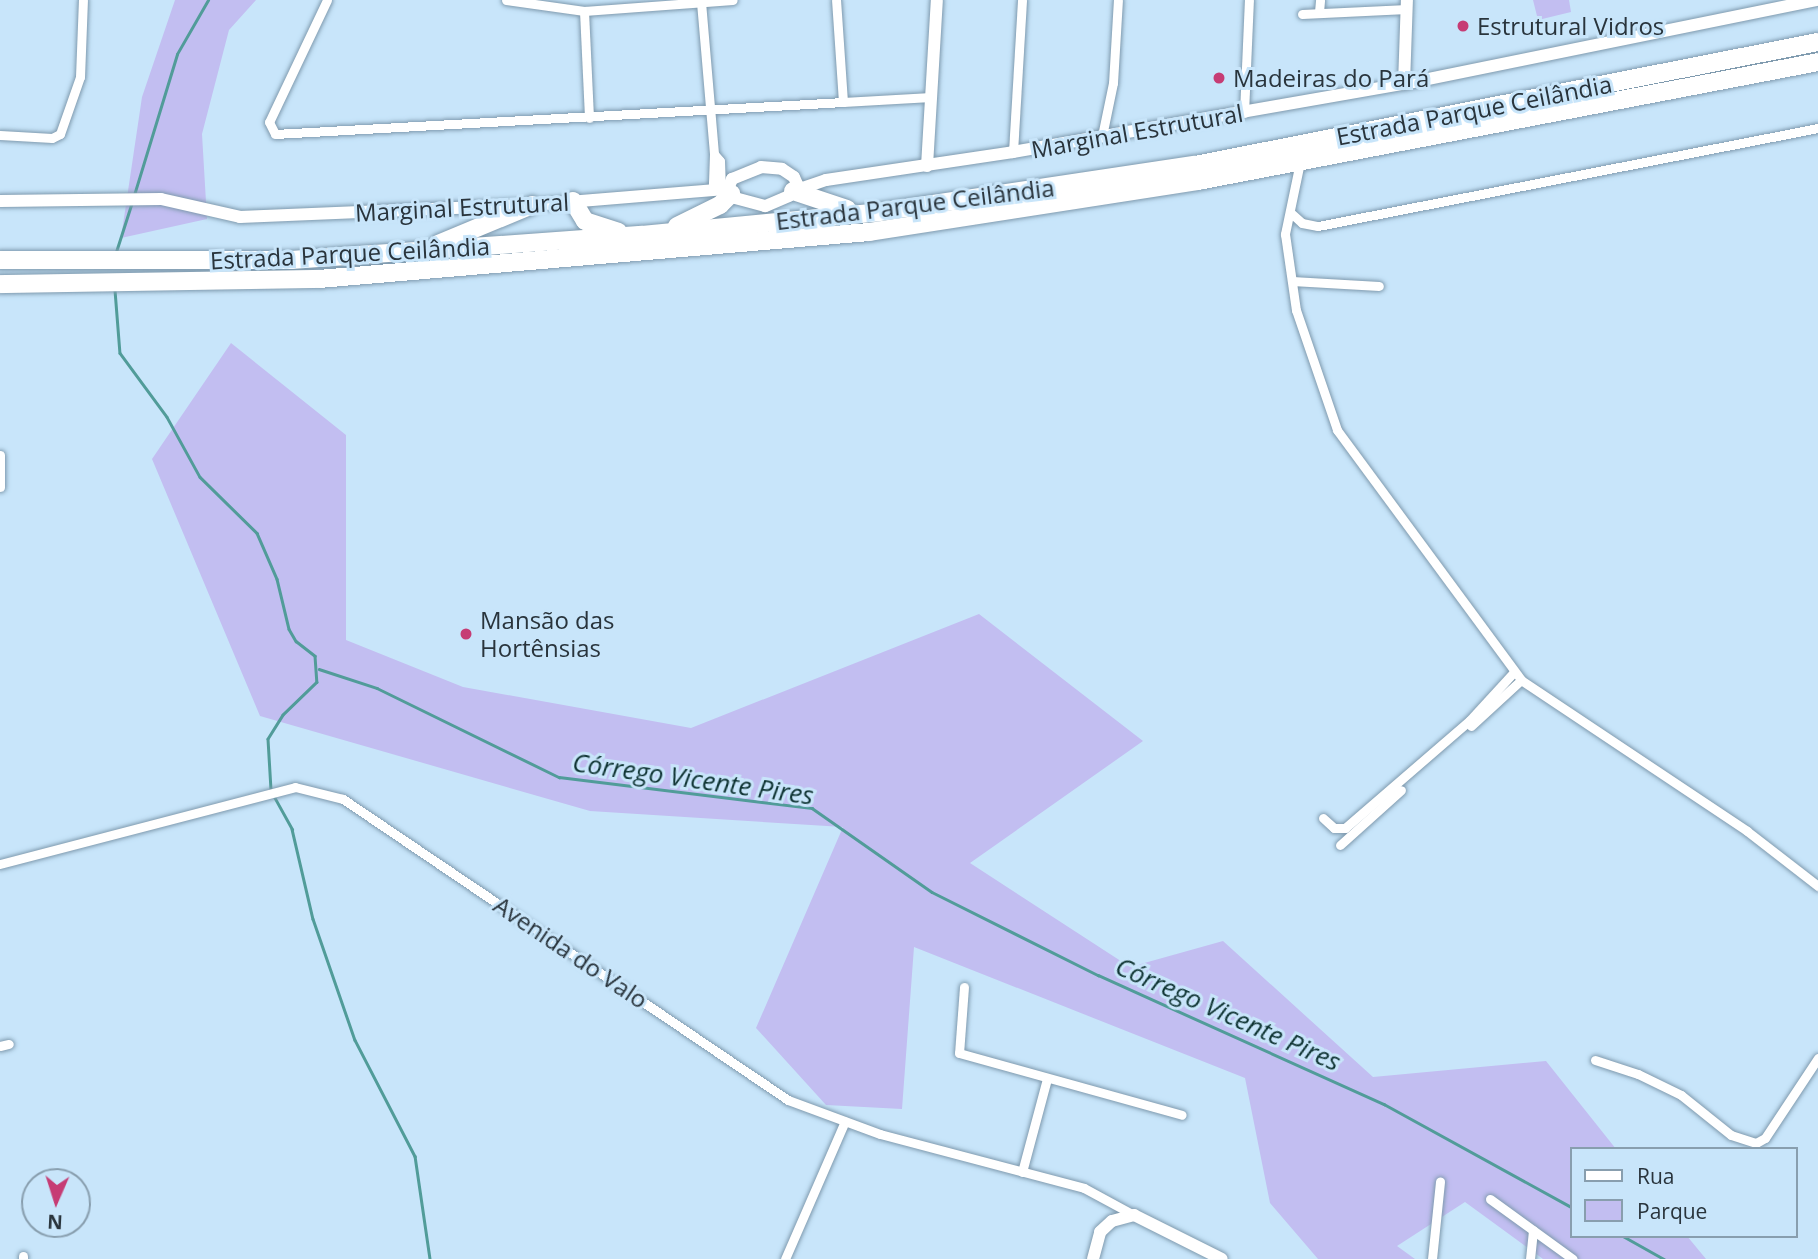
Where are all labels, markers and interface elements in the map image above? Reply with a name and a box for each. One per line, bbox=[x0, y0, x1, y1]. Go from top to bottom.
place label: Estrutural Vidros bbox=[1477, 12, 1664, 40]
marker: Estrutural Vidros bbox=[1455, 18, 1471, 34]
place label: Madeiras do Pará bbox=[1233, 64, 1429, 92]
street label: Estrada Parque Ceilândia bbox=[1334, 69, 1614, 151]
marker: Madeiras do Pará bbox=[1211, 70, 1227, 86]
street label: Marginal Estrutural bbox=[1029, 98, 1245, 164]
street label: Estrada Parque Ceilândia bbox=[774, 173, 1056, 235]
street label: Marginal Estrutural bbox=[354, 187, 570, 227]
street label: Estrada Parque Ceilândia bbox=[209, 231, 491, 275]
place label: Mansão das Hortênsias bbox=[480, 606, 615, 662]
marker: Mansão das Hortênsias bbox=[458, 626, 474, 642]
water label: Córrego Vicente Pires bbox=[571, 747, 815, 811]
street label: Avenida do Valo bbox=[489, 890, 653, 1014]
water label: Córrego Vicente Pires bbox=[1111, 950, 1345, 1078]
legend bbox=[1570, 1147, 1797, 1238]
text: Rua bbox=[1637, 1162, 1675, 1190]
north arrow bbox=[21, 1168, 91, 1238]
text: Parque bbox=[1637, 1197, 1707, 1225]
text: N bbox=[47, 1209, 63, 1235]

